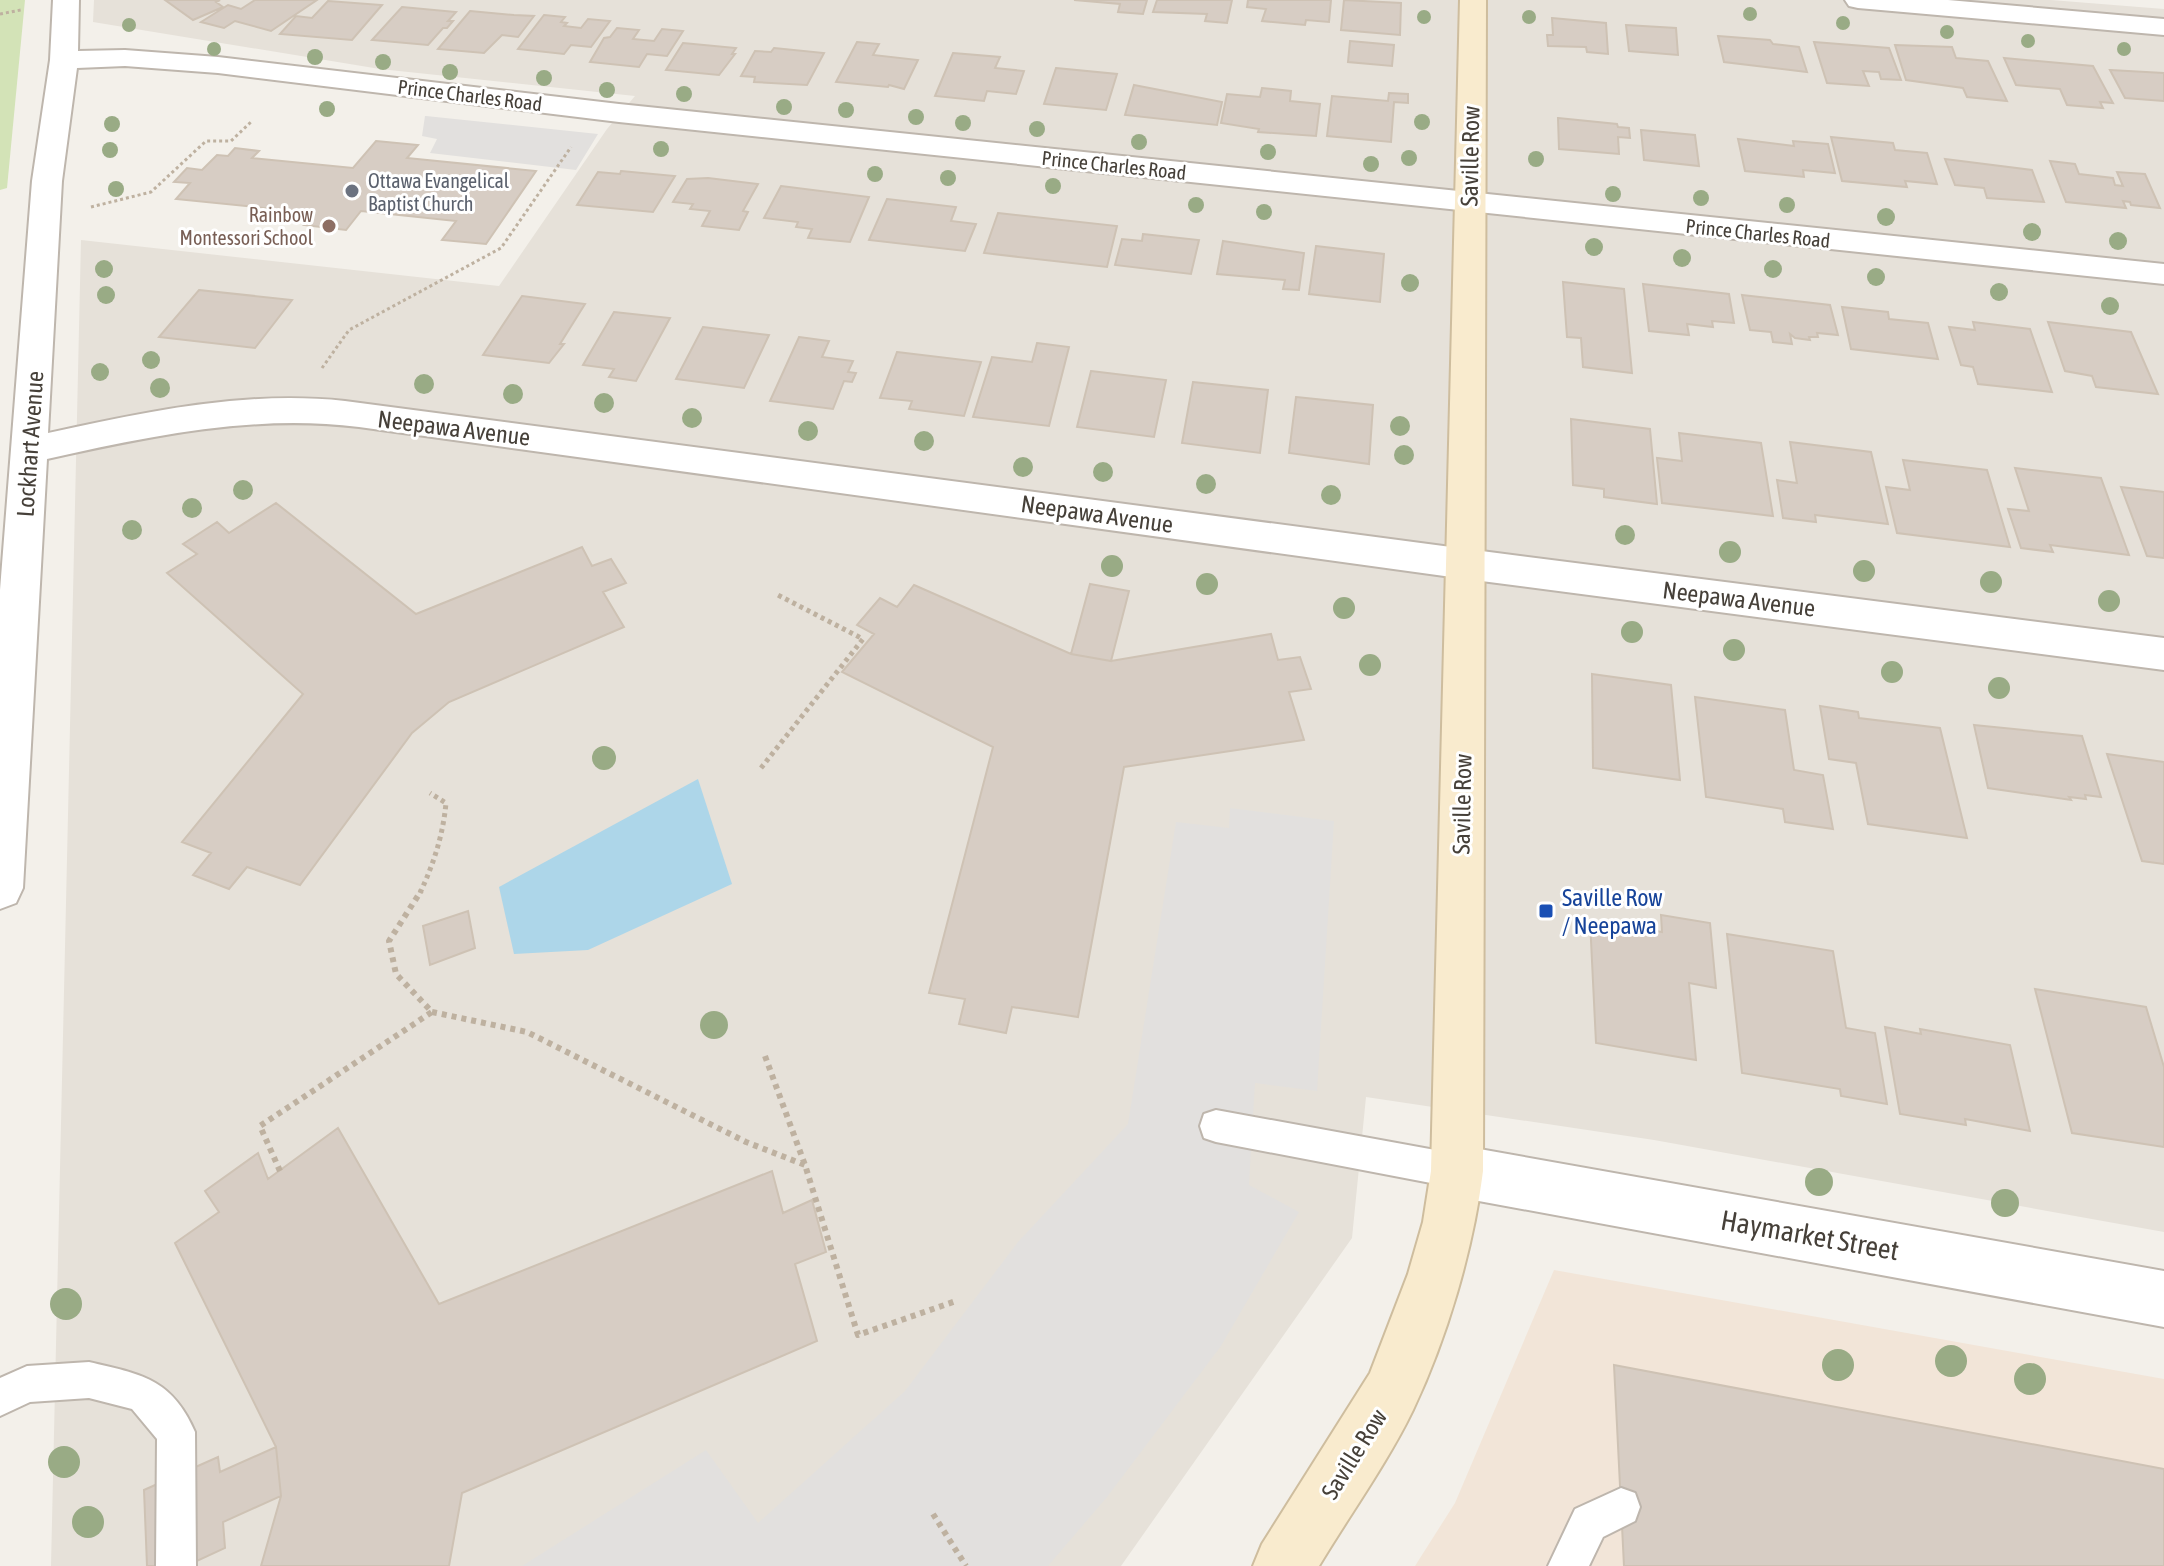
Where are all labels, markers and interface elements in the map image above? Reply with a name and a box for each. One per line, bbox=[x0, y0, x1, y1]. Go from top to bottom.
street label: Prince Charles Road bbox=[396, 75, 544, 115]
street label: Saville Row bbox=[1456, 105, 1484, 207]
street label: Prince Charles Road bbox=[1041, 146, 1187, 184]
place label: Ottawa Evangelical Baptist Church bbox=[368, 169, 510, 215]
marker: Ottawa Evangelical Baptist Church bbox=[343, 182, 361, 200]
place label: Rainbow Montessori School bbox=[180, 203, 314, 249]
street label: Prince Charles Road bbox=[1685, 214, 1831, 252]
marker: Rainbow Montessori School bbox=[320, 217, 338, 235]
street label: Lockhart Avenue bbox=[11, 370, 49, 518]
street label: Neepawa Avenue bbox=[376, 405, 532, 451]
street label: Neepawa Avenue bbox=[1019, 490, 1175, 538]
street label: Neepawa Avenue bbox=[1661, 576, 1817, 622]
street label: Saville Row bbox=[1448, 753, 1476, 855]
place label: Saville Row / Neepawa bbox=[1562, 884, 1663, 939]
marker: Saville Row / Neepawa bbox=[1537, 902, 1555, 920]
street label: Haymarket Street bbox=[1719, 1204, 1901, 1266]
street label: Saville Row bbox=[1316, 1404, 1392, 1504]

